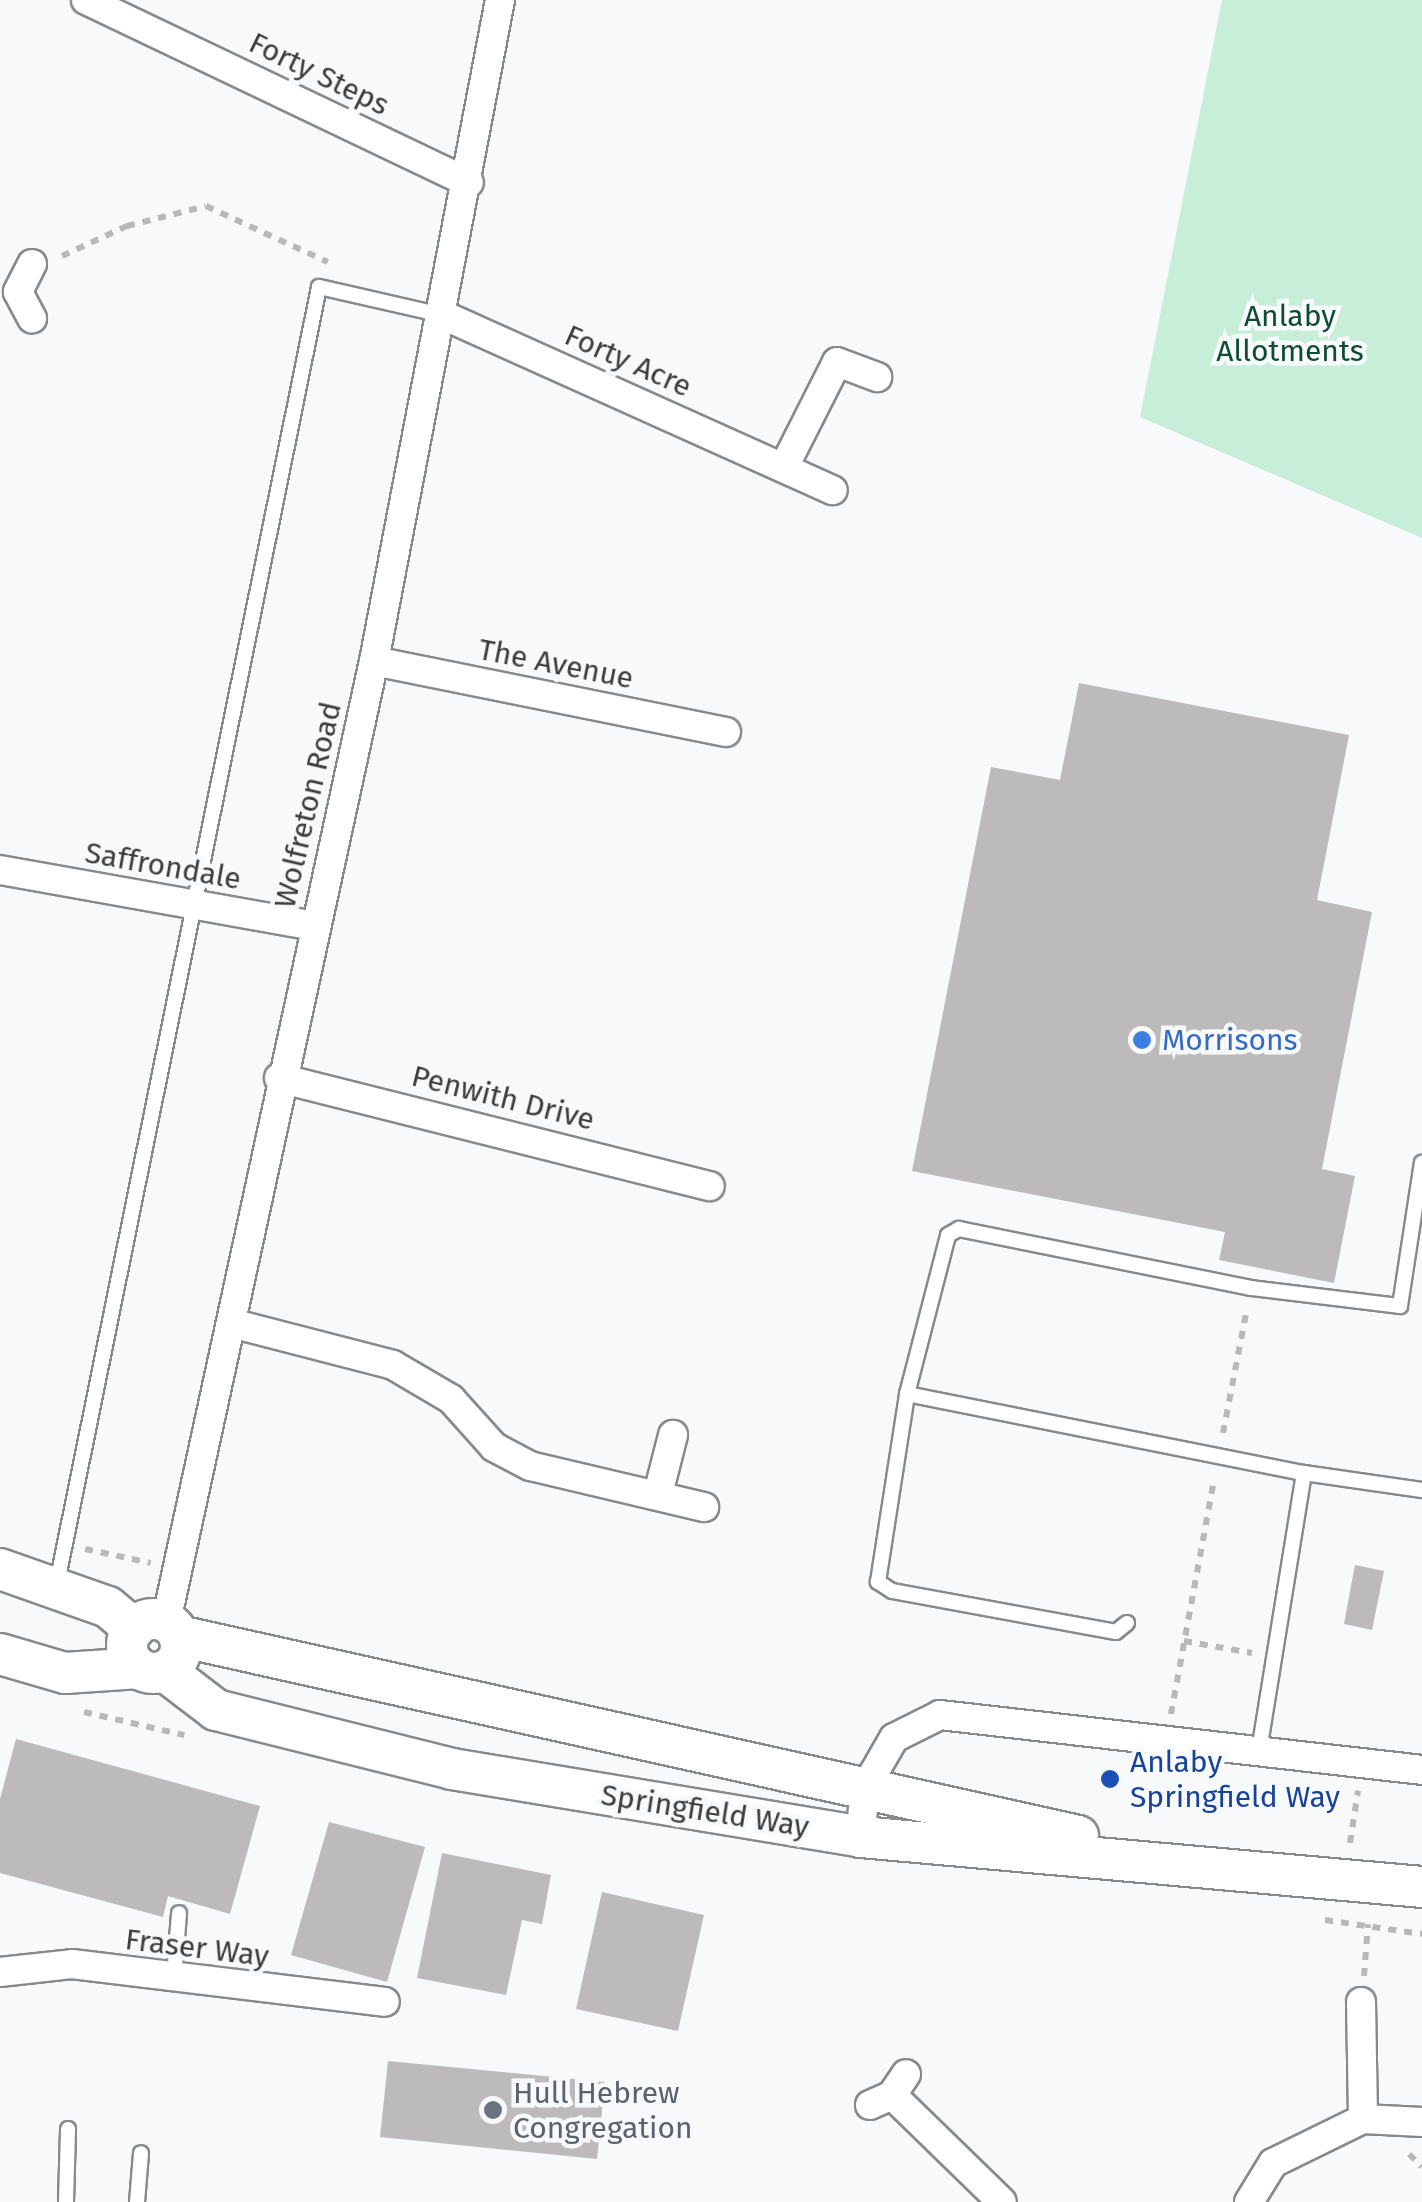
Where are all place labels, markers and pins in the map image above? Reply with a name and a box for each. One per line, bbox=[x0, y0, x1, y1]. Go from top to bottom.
place label: Morrisons bbox=[1162, 1022, 1298, 1058]
marker: Morrisons bbox=[1131, 1029, 1153, 1051]
place label: Anlaby Springfield Way bbox=[1130, 1744, 1340, 1814]
marker: Anlaby Springfield Way bbox=[1099, 1768, 1121, 1790]
place label: Hull Hebrew Congregation bbox=[513, 2075, 693, 2146]
marker: Hull Hebrew Congregation bbox=[482, 2099, 504, 2121]

